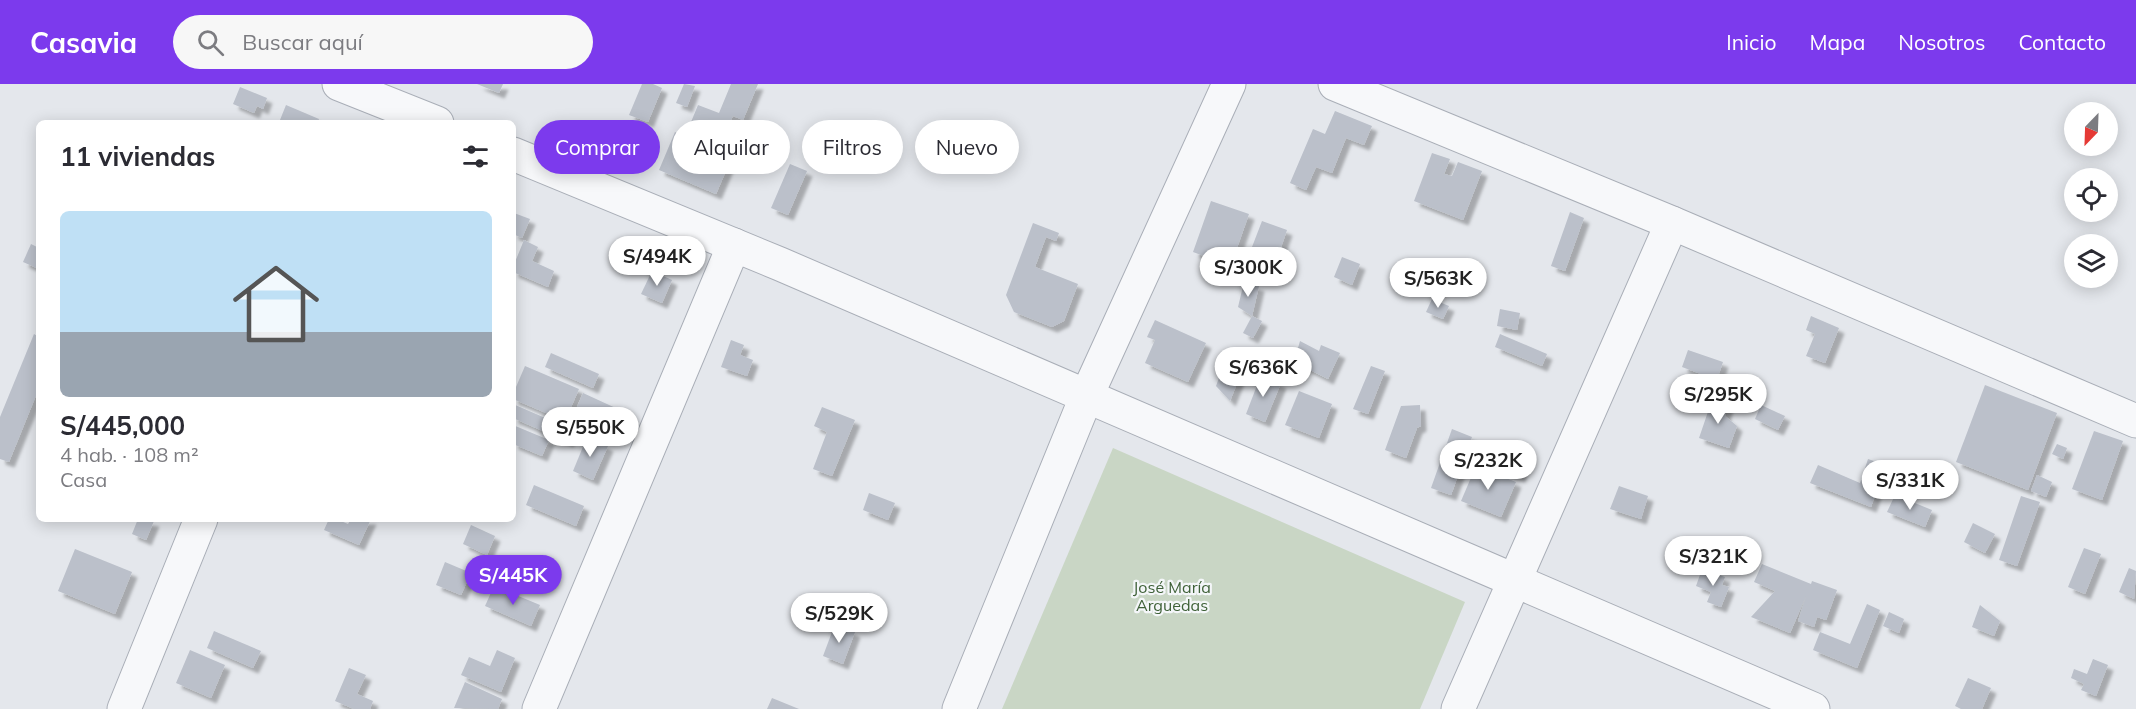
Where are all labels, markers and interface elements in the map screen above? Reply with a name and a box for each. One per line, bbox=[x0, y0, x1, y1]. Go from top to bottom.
search box bbox=[173, 15, 593, 69]
text: Casavia bbox=[30, 25, 137, 60]
icon: search bbox=[194, 26, 227, 59]
text: Buscar aquí bbox=[242, 28, 363, 56]
text: Inicio bbox=[1726, 29, 1776, 55]
text: Mapa bbox=[1809, 29, 1865, 55]
text: Nosotros bbox=[1898, 29, 1985, 55]
text: Contacto bbox=[2018, 29, 2106, 55]
north arrow bbox=[2064, 102, 2118, 156]
map controls bbox=[2064, 102, 2118, 288]
chip: Comprar bbox=[534, 120, 660, 174]
chip: Alquilar bbox=[672, 120, 790, 174]
chip: Filtros bbox=[802, 120, 903, 174]
chip: Nuevo bbox=[915, 120, 1019, 174]
text: 11 viviendas bbox=[60, 140, 215, 173]
icon: filters bbox=[459, 140, 492, 173]
button: locate bbox=[2064, 168, 2118, 222]
button: layers bbox=[2064, 234, 2118, 288]
pin: S/494K bbox=[608, 236, 706, 287]
text: S/494K bbox=[623, 243, 691, 268]
pin: S/300K bbox=[1199, 247, 1297, 298]
icon: home bbox=[222, 250, 330, 358]
text: S/300K bbox=[1214, 254, 1282, 279]
pin: S/563K bbox=[1389, 258, 1487, 309]
text: S/563K bbox=[1404, 265, 1472, 290]
pin: S/636K bbox=[1214, 347, 1312, 398]
text: S/636K bbox=[1229, 354, 1297, 379]
pin: S/295K bbox=[1669, 374, 1767, 425]
text: S/295K bbox=[1684, 381, 1752, 406]
pin: S/550K bbox=[541, 407, 639, 458]
text: S/445,000 bbox=[60, 409, 185, 442]
text: S/550K bbox=[556, 414, 624, 439]
pin: S/232K bbox=[1439, 440, 1537, 491]
text: 4 hab. · 108 m² bbox=[60, 442, 199, 467]
text: S/232K bbox=[1454, 447, 1522, 472]
pin: S/331K bbox=[1861, 460, 1959, 511]
text: Casa bbox=[60, 467, 107, 492]
text: S/331K bbox=[1876, 467, 1944, 492]
pin: S/321K bbox=[1664, 536, 1762, 587]
text: S/321K bbox=[1679, 543, 1747, 568]
pin: S/445K bbox=[464, 555, 562, 606]
text: S/445K bbox=[479, 562, 547, 587]
park label: José María Arguedas bbox=[1133, 577, 1211, 615]
pin: S/529K bbox=[790, 593, 888, 644]
text: S/529K bbox=[805, 600, 873, 625]

